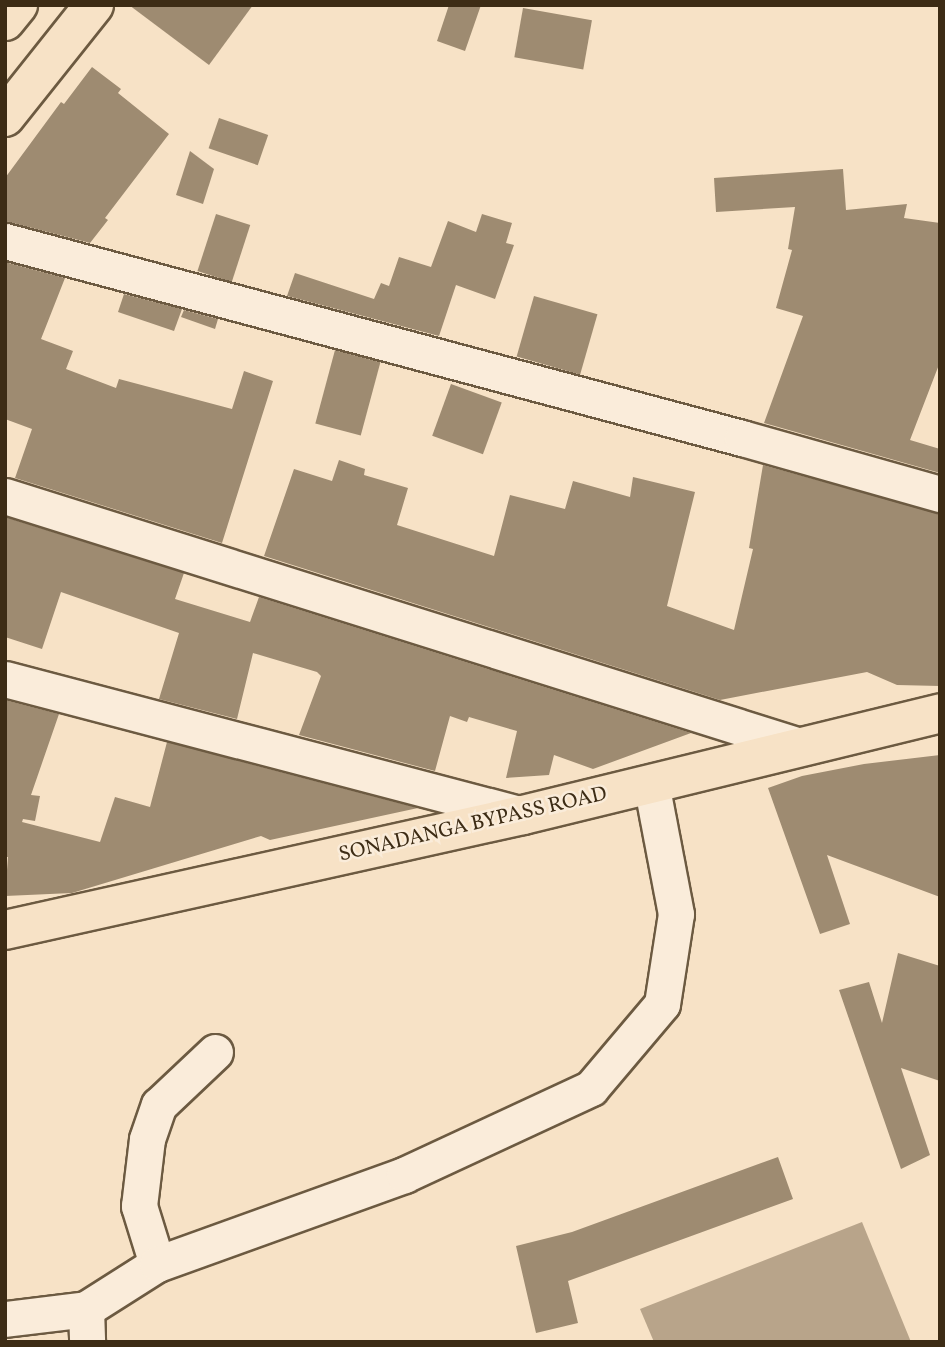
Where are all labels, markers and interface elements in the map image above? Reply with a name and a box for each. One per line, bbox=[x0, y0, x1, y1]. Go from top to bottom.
street label: SONADANGA BYPASS ROAD bbox=[337, 782, 609, 868]

